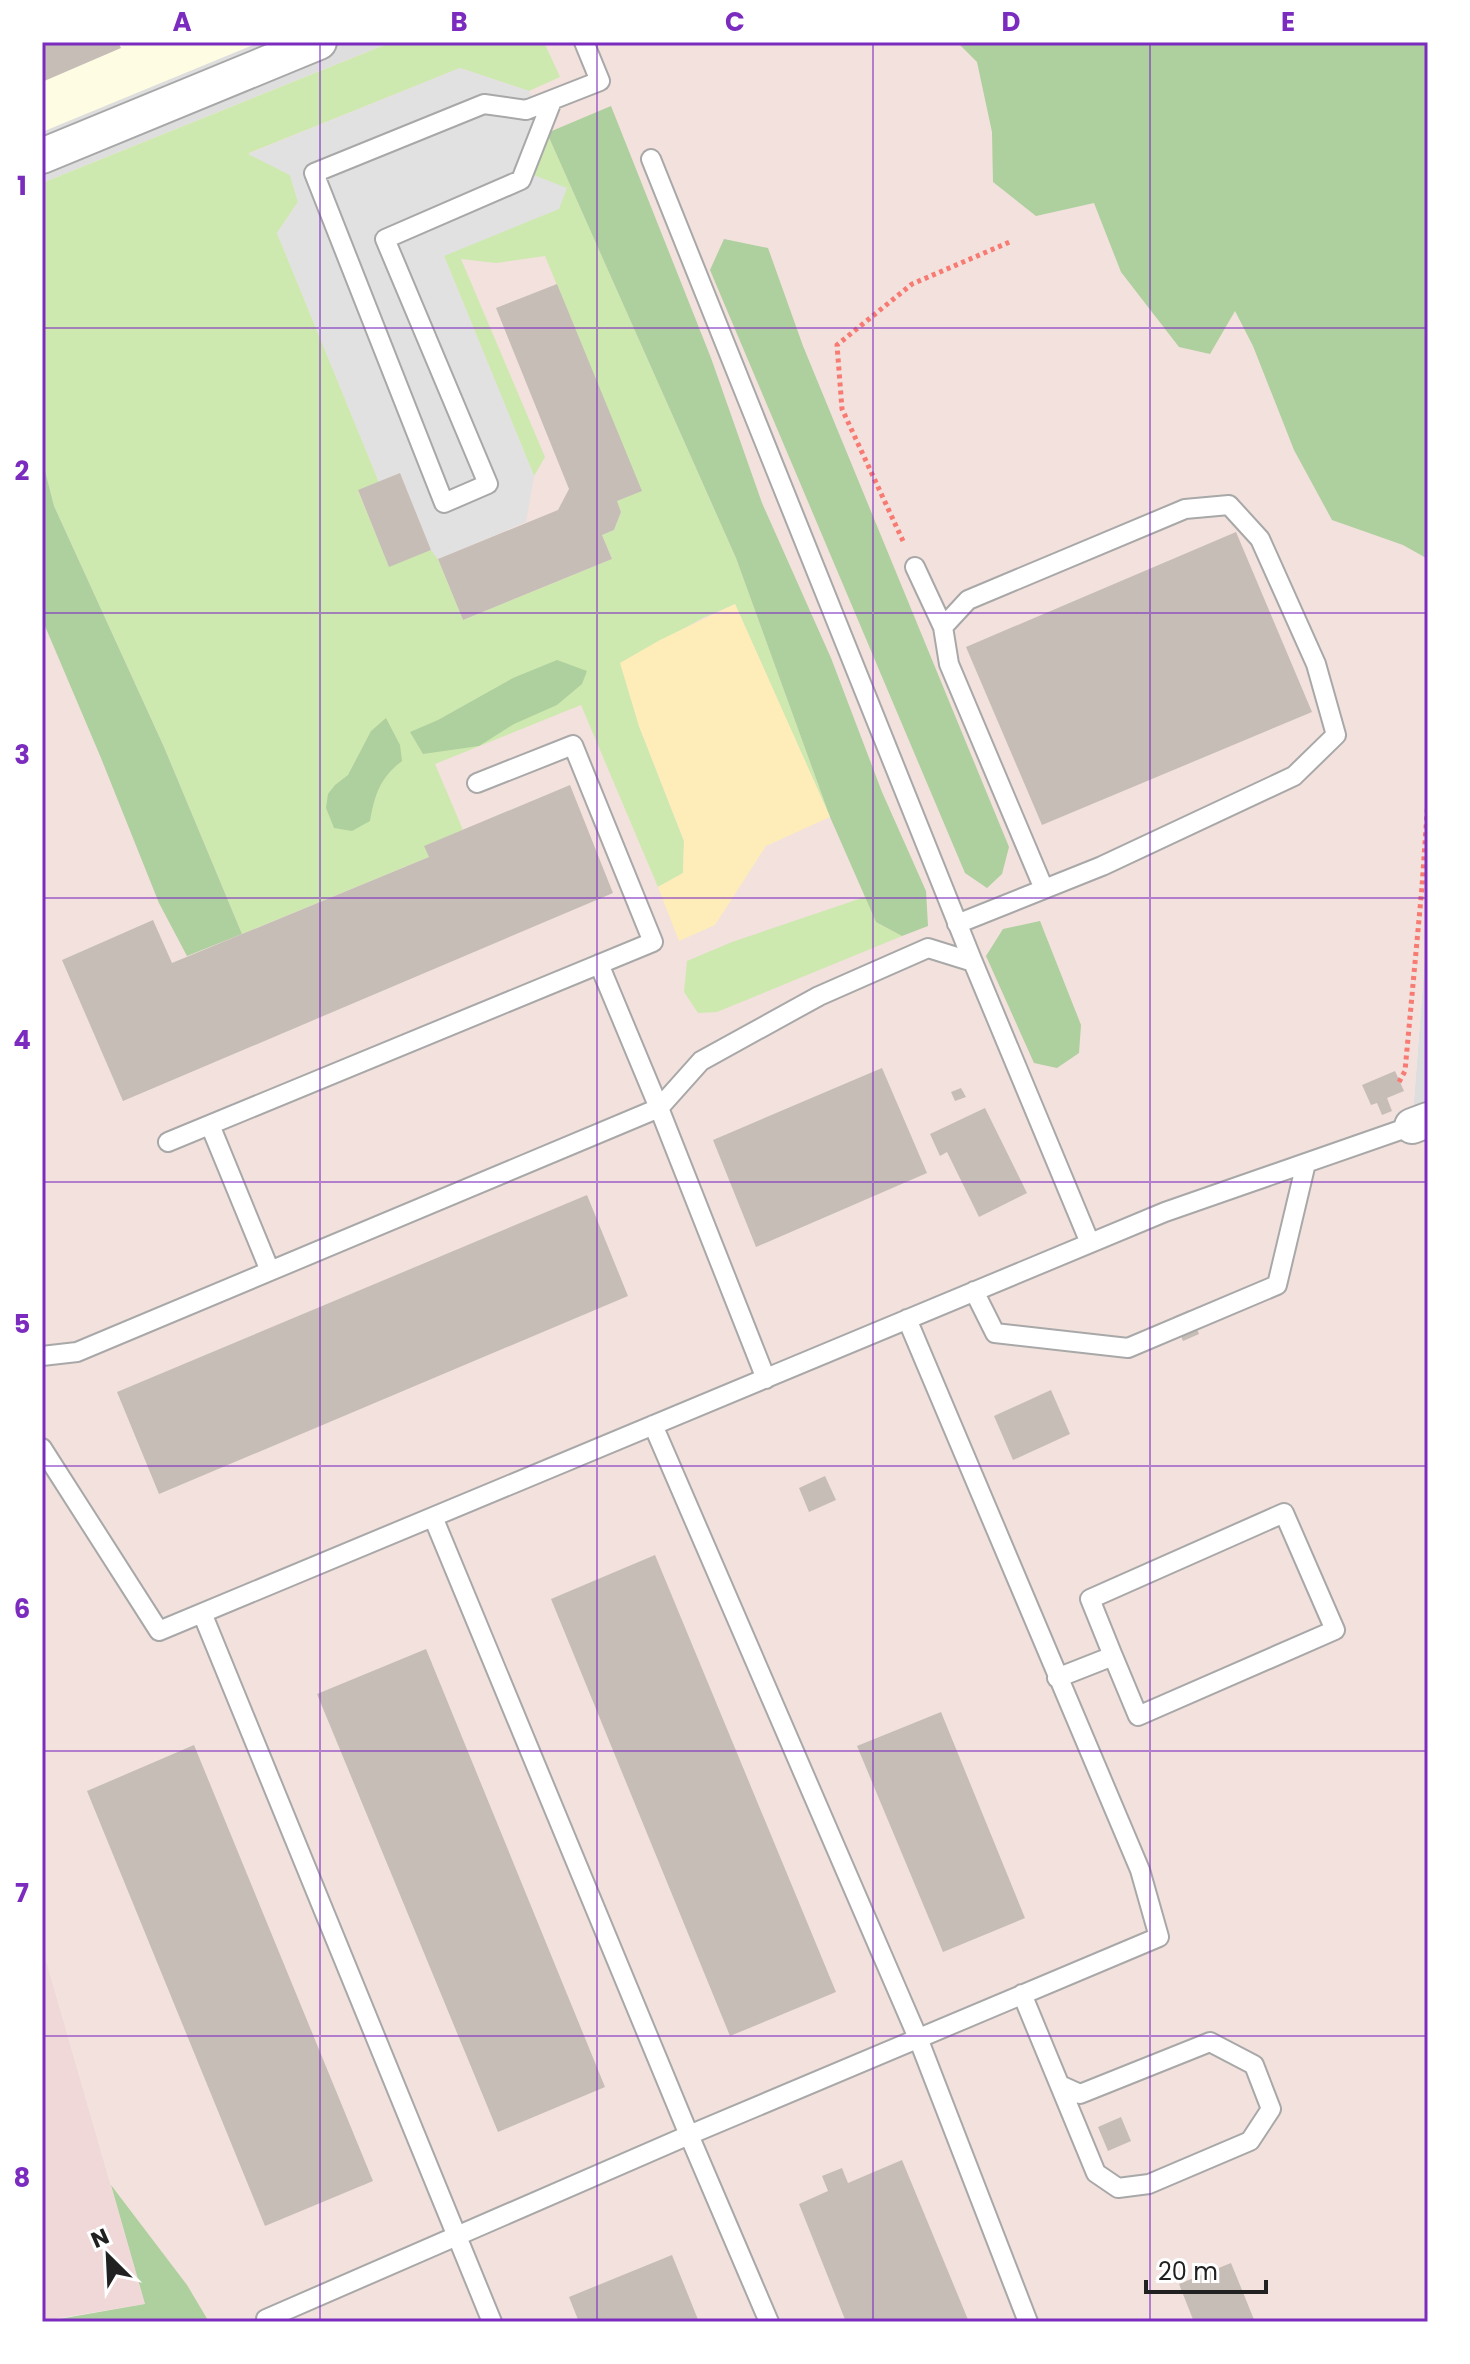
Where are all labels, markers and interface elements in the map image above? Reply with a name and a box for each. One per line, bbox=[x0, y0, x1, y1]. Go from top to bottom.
text: A bbox=[172, 4, 192, 40]
text: B bbox=[450, 4, 468, 40]
text: C bbox=[725, 4, 745, 40]
text: D bbox=[1002, 4, 1021, 40]
text: E bbox=[1281, 4, 1295, 40]
text: 1 bbox=[17, 168, 27, 204]
text: 2 bbox=[15, 453, 30, 489]
text: 3 bbox=[14, 737, 30, 773]
text: 4 bbox=[13, 1022, 31, 1058]
text: 5 bbox=[14, 1306, 30, 1342]
text: 6 bbox=[14, 1591, 30, 1627]
text: 7 bbox=[15, 1875, 29, 1911]
text: 8 bbox=[14, 2160, 30, 2196]
north arrow bbox=[68, 2216, 148, 2296]
text: N bbox=[86, 2221, 114, 2256]
scale bar bbox=[1146, 2244, 1266, 2294]
text: 20 m bbox=[1158, 2255, 1218, 2288]

